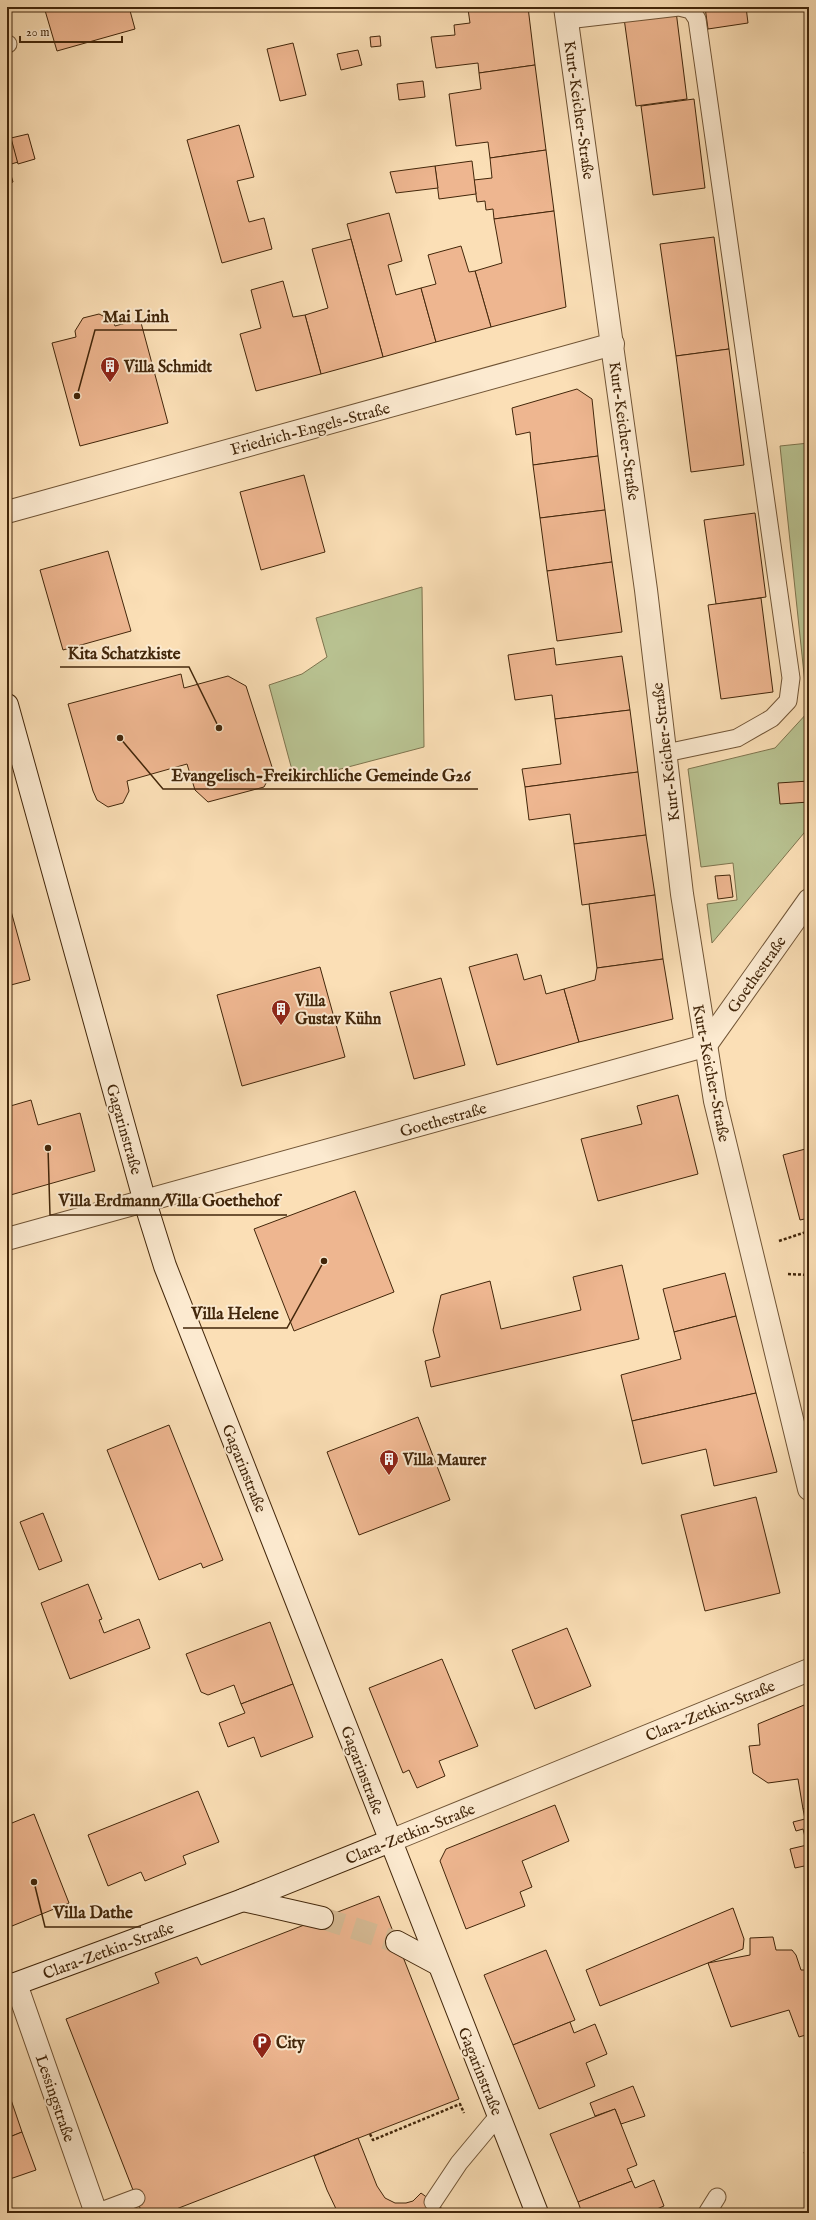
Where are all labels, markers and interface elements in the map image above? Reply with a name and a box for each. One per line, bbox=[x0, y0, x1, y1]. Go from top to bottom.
scale bar bbox=[20, 18, 122, 44]
text: 20 m bbox=[26, 25, 49, 40]
street label: Kurt-Keicher-Straße bbox=[558, 40, 598, 181]
callout: Mai Linh bbox=[95, 301, 177, 330]
text: Mai Linh bbox=[103, 307, 170, 328]
building icon: Villa Schmidt bbox=[99, 355, 121, 383]
place label: Villa Schmidt bbox=[123, 358, 213, 378]
street label: Kurt-Keicher-Straße bbox=[603, 361, 643, 502]
street label: Friedrich-Engels-Straße bbox=[229, 399, 392, 461]
callout: Kita Schatzkiste bbox=[60, 638, 189, 667]
text: Kita Schatzkiste bbox=[67, 644, 181, 665]
street label: Kurt-Keicher-Straße bbox=[649, 681, 685, 822]
callout: Evangelisch-Freikirchliche Gemeinde G26 bbox=[163, 760, 478, 789]
text: Evangelisch-Freikirchliche Gemeinde G26 bbox=[171, 766, 472, 787]
street label: Goethestraße bbox=[724, 933, 791, 1018]
place label: Villa Gustav Kühn bbox=[294, 992, 382, 1030]
building icon: Villa Gustav Kühn bbox=[270, 998, 292, 1026]
street label: Kurt-Keicher-Straße bbox=[687, 1003, 733, 1144]
street label: Gagarinstraße bbox=[101, 1082, 146, 1177]
street label: Goethestraße bbox=[398, 1099, 489, 1143]
callout: Villa Erdmann/Villa Goethehof bbox=[50, 1186, 287, 1215]
text: Villa Erdmann/Villa Goethehof bbox=[58, 1191, 282, 1212]
callout: Villa Helene bbox=[183, 1299, 287, 1328]
text: Villa Helene bbox=[190, 1304, 279, 1325]
street label: Gagarinstraße bbox=[216, 1422, 270, 1516]
building icon: Villa Maurer bbox=[378, 1448, 400, 1476]
place label: Villa Maurer bbox=[402, 1451, 486, 1471]
street label: Clara-Zetkin-Straße bbox=[643, 1677, 778, 1747]
street label: Gagarinstraße bbox=[335, 1724, 387, 1818]
street label: Clara-Zetkin-Straße bbox=[343, 1800, 478, 1870]
callout: Villa Dathe bbox=[45, 1898, 141, 1927]
text: Villa Dathe bbox=[52, 1903, 133, 1924]
street label: Clara-Zetkin-Straße bbox=[40, 1919, 177, 1985]
street label: Gagarinstraße bbox=[452, 2025, 506, 2119]
parking icon: City bbox=[251, 2031, 273, 2059]
place label: City bbox=[276, 2034, 306, 2054]
street label: Lessingstraße bbox=[30, 2052, 78, 2145]

